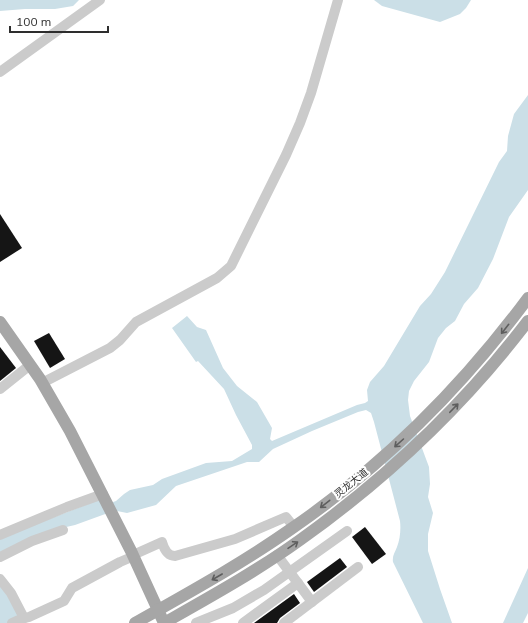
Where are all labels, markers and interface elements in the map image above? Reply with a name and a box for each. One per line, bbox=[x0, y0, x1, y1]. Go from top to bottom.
scale bar bbox=[10, 8, 108, 34]
text: 100 m bbox=[16, 14, 51, 29]
one-way arrow bbox=[500, 323, 509, 334]
one-way arrow bbox=[449, 403, 459, 413]
one-way arrow bbox=[394, 438, 404, 448]
street label: 灵龙大道 bbox=[331, 465, 371, 501]
one-way arrow bbox=[319, 500, 330, 509]
one-way arrow bbox=[287, 541, 298, 549]
one-way arrow bbox=[211, 573, 223, 581]

